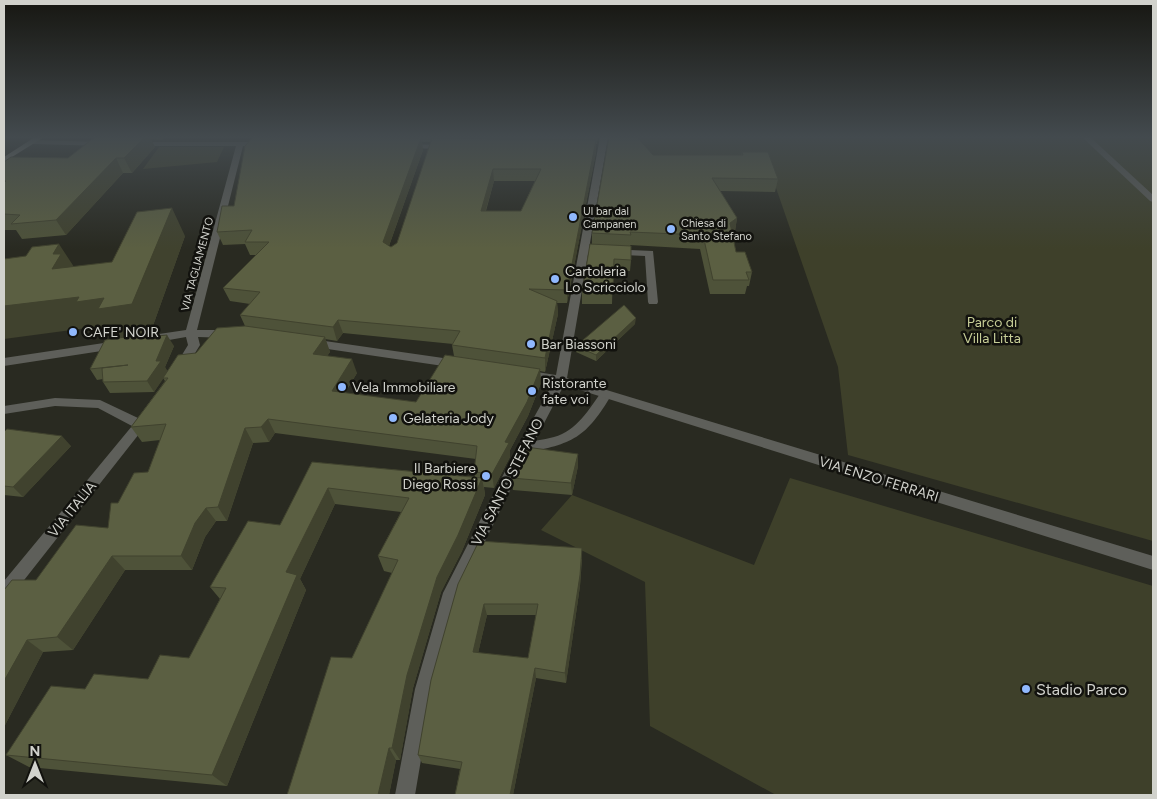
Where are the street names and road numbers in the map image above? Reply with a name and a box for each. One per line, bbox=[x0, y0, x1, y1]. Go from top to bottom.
street label: VIA TAGLIAMENTO bbox=[179, 215, 216, 313]
street label: VIA SANTO STEFANO bbox=[468, 416, 547, 549]
street label: VIA ENZO FERRARI bbox=[817, 453, 941, 506]
street label: VIA ITALIA bbox=[45, 478, 100, 541]

